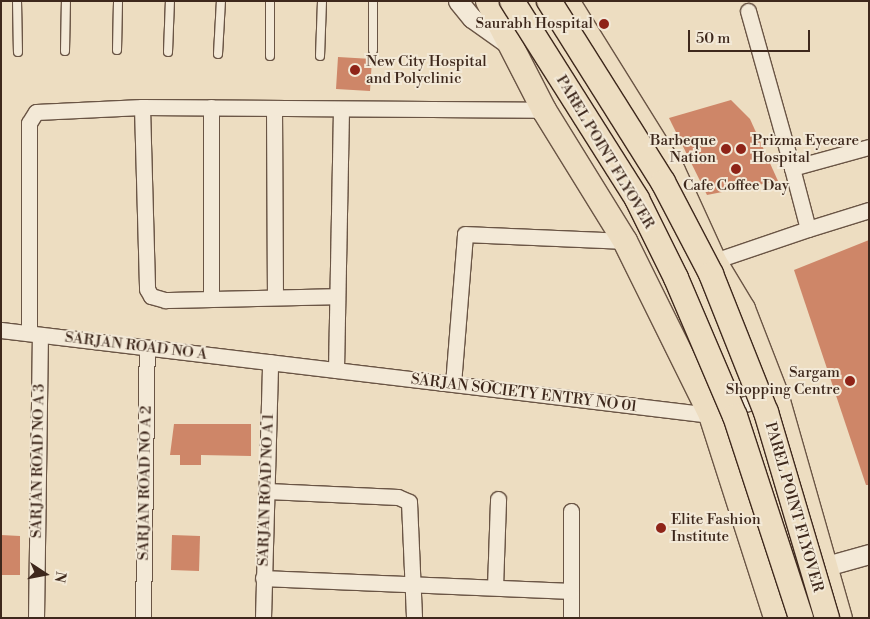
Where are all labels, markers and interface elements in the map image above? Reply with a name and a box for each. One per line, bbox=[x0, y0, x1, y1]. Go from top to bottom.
place label: Saurabh Hospital bbox=[476, 15, 593, 33]
marker: Saurabh Hospital bbox=[597, 17, 611, 31]
scale bar bbox=[690, 20, 812, 52]
text: 50 m bbox=[696, 29, 730, 48]
place label: New City Hospital and Polyclinic bbox=[366, 52, 487, 87]
marker: New City Hospital and Polyclinic bbox=[348, 63, 362, 77]
street label: PAREL POINT FLYOVER bbox=[552, 72, 658, 232]
place label: Barbeque Nation bbox=[650, 131, 716, 166]
place label: Prizma Eyecare Hospital bbox=[752, 131, 859, 166]
marker: Prizma Eyecare Hospital bbox=[734, 142, 748, 156]
marker: Barbeque Nation bbox=[720, 143, 732, 155]
marker: Cafe Coffee Day bbox=[730, 163, 742, 175]
place label: Cafe Coffee Day bbox=[683, 177, 789, 195]
street label: SARJAN ROAD NO A bbox=[64, 328, 208, 364]
place label: Sargam Shopping Centre bbox=[726, 363, 840, 398]
street label: SARJAN SOCIETY ENTRY NO 01 bbox=[410, 370, 638, 416]
marker: Sargam Shopping Centre bbox=[844, 375, 856, 387]
street label: SARJAN ROAD NO A 3 bbox=[28, 384, 48, 538]
street label: SARJAN ROAD NO A 2 bbox=[135, 405, 155, 561]
street label: SARJAN ROAD NO A 1 bbox=[254, 413, 278, 567]
street label: PAREL POINT FLYOVER bbox=[761, 420, 827, 594]
place label: Elite Fashion Institute bbox=[671, 510, 761, 545]
marker: Elite Fashion Institute bbox=[655, 522, 667, 534]
north arrow bbox=[20, 549, 70, 599]
text: N bbox=[50, 570, 70, 584]

